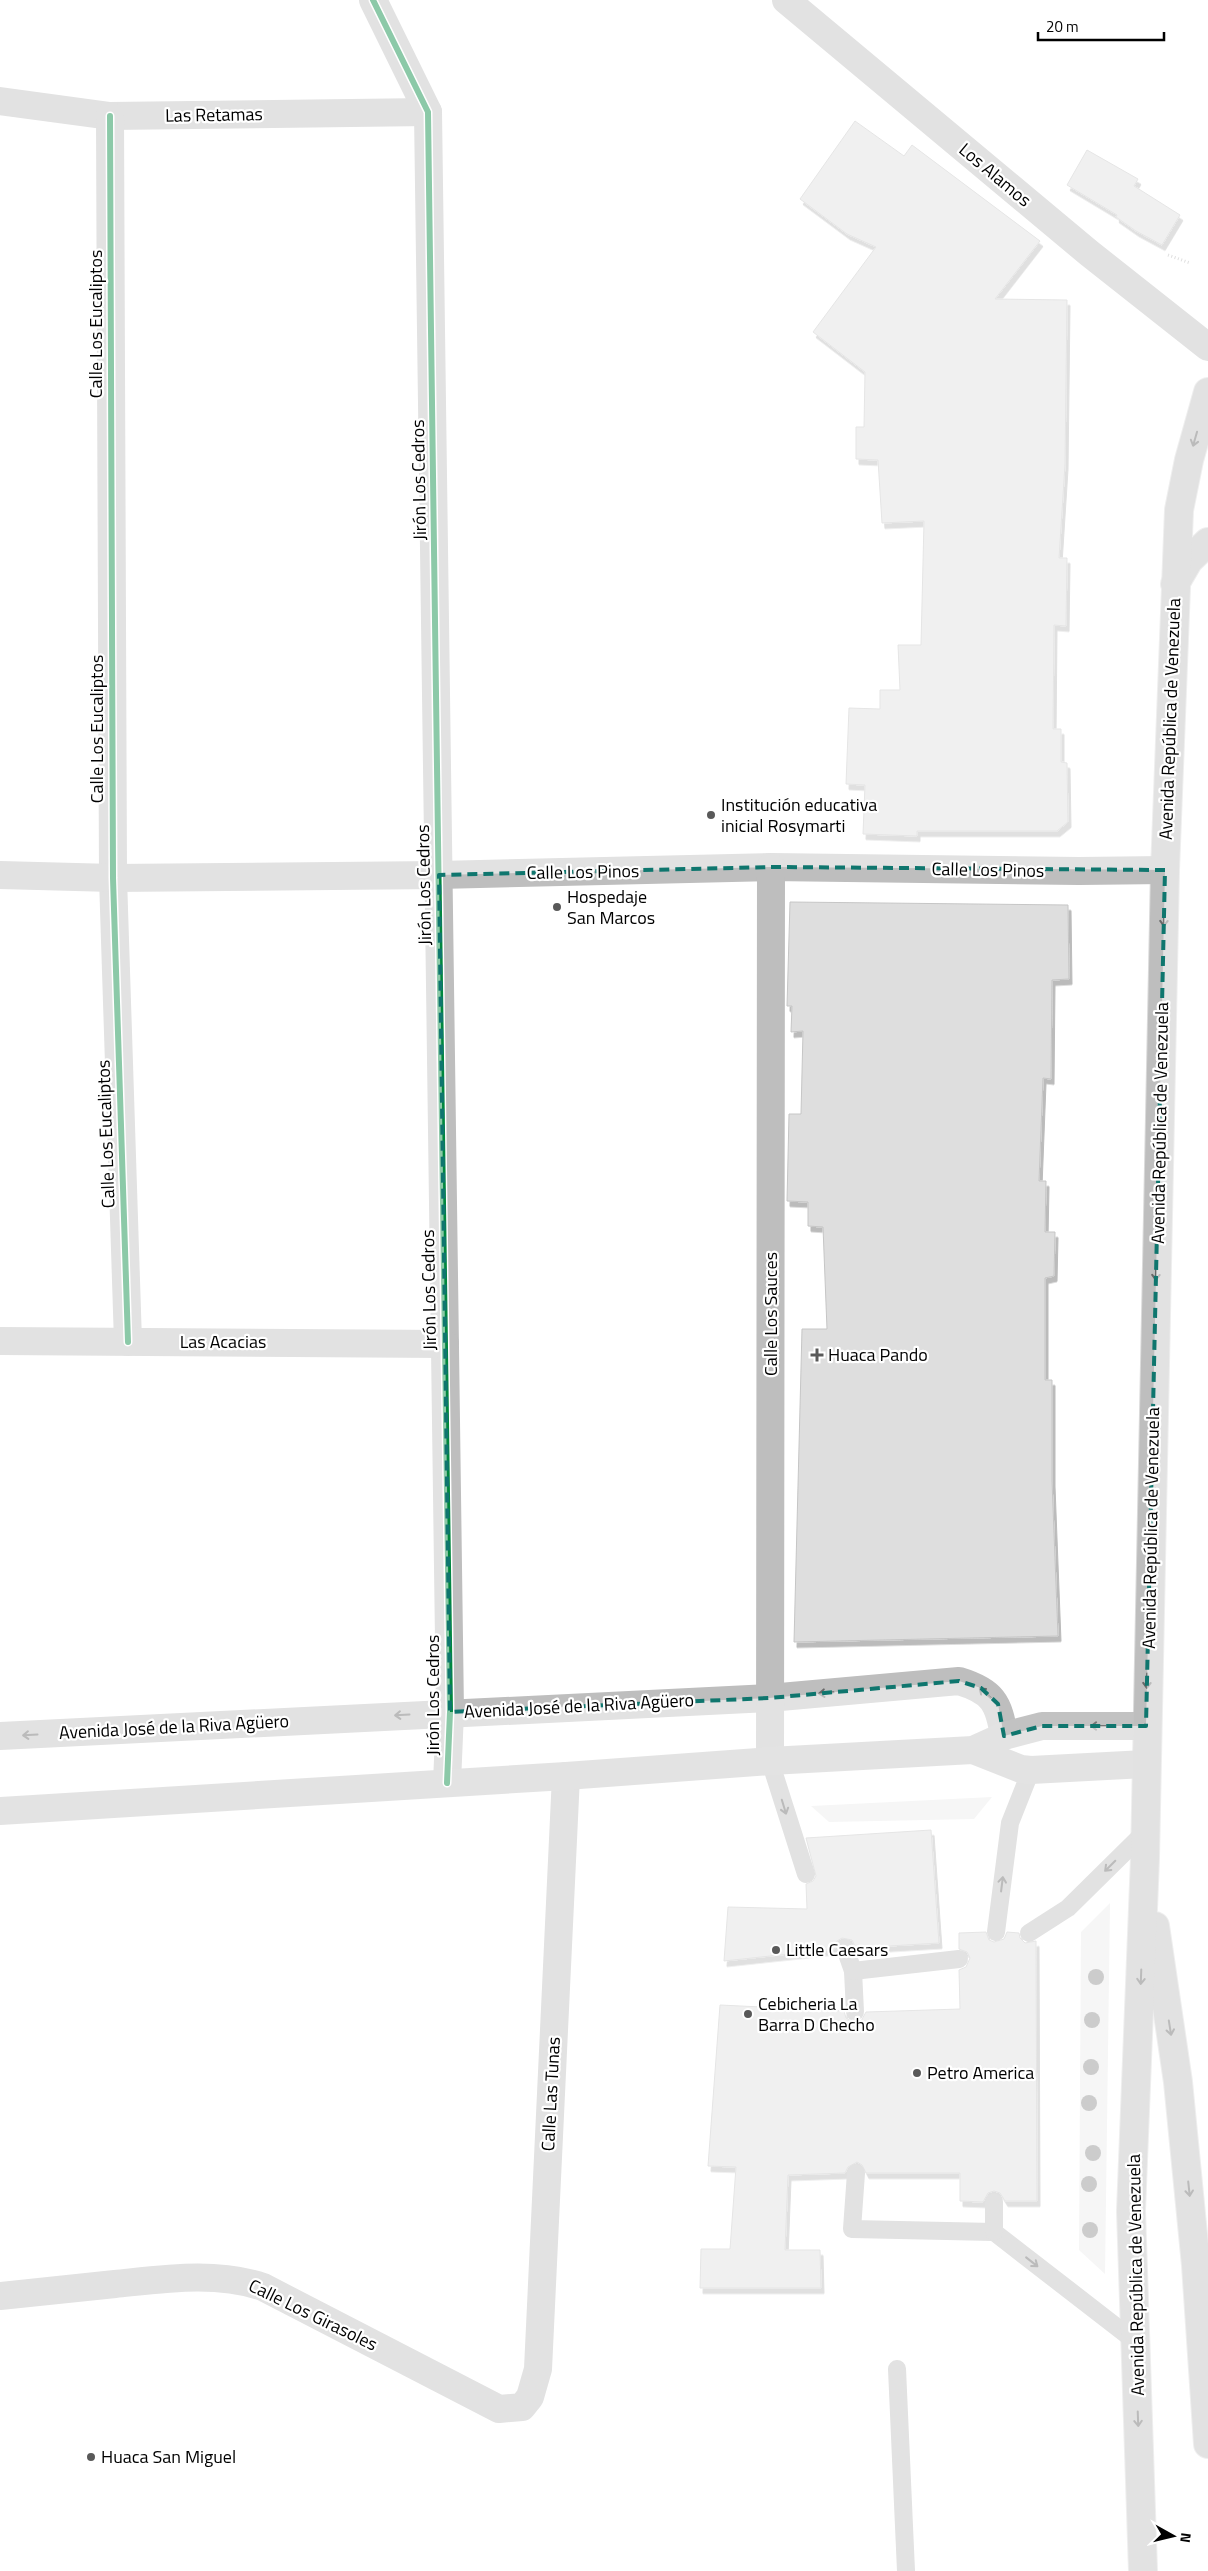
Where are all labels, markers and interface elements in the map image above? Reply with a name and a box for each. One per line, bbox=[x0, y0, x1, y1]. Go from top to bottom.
scale bar bbox=[1038, 10, 1164, 42]
text: 20 m bbox=[1046, 15, 1079, 38]
street label: Las Retamas bbox=[165, 100, 263, 129]
street label: Los Alamos bbox=[953, 136, 1037, 213]
street label: Calle Los Eucaliptos bbox=[82, 250, 109, 398]
street label: Jirón Los Cedros bbox=[404, 419, 433, 541]
one-way arrow bbox=[1189, 431, 1199, 447]
street label: Avenida República de Venezuela bbox=[1152, 598, 1187, 840]
street label: Calle Los Eucaliptos bbox=[83, 655, 110, 803]
place label: Institución educativa inicial Rosymarti bbox=[721, 791, 877, 839]
marker: Institución educativa inicial Rosymarti bbox=[705, 809, 717, 821]
street label: Jirón Los Cedros bbox=[409, 824, 438, 946]
street label: Calle Los Pinos bbox=[931, 855, 1045, 884]
street label: Calle Los Pinos bbox=[526, 857, 640, 886]
place label: Hospedaje San Marcos bbox=[567, 883, 655, 931]
marker: Hospedaje San Marcos bbox=[551, 901, 563, 913]
one-way arrow bbox=[1159, 910, 1169, 926]
street label: Avenida República de Venezuela bbox=[1144, 1002, 1175, 1244]
street label: Calle Los Eucaliptos bbox=[89, 1059, 122, 1209]
street label: Jirón Los Cedros bbox=[414, 1229, 443, 1351]
street label: Calle Los Sauces bbox=[757, 1252, 784, 1376]
one-way arrow bbox=[1152, 1265, 1161, 1281]
street label: Las Acacias bbox=[180, 1328, 266, 1355]
place label: Huaca Pando bbox=[828, 1341, 928, 1368]
marker: Huaca Pando bbox=[810, 1348, 824, 1362]
street label: Avenida República de Venezuela bbox=[1135, 1407, 1166, 1649]
street label: Jirón Los Cedros bbox=[419, 1635, 446, 1755]
one-way arrow bbox=[1143, 1673, 1152, 1689]
street label: Avenida José de la Riva Agüero bbox=[463, 1686, 695, 1725]
one-way arrow bbox=[979, 1687, 992, 1699]
one-way arrow bbox=[819, 1688, 835, 1697]
street label: Avenida José de la Riva Agüero bbox=[58, 1707, 290, 1746]
one-way arrow bbox=[394, 1710, 410, 1719]
one-way arrow bbox=[1090, 1721, 1106, 1730]
one-way arrow bbox=[22, 1730, 38, 1739]
one-way arrow bbox=[779, 1799, 789, 1815]
one-way arrow bbox=[1104, 1860, 1116, 1873]
one-way arrow bbox=[997, 1876, 1007, 1892]
place label: Little Caesars bbox=[786, 1936, 888, 1963]
marker: Little Caesars bbox=[770, 1944, 782, 1956]
one-way arrow bbox=[1136, 1969, 1145, 1985]
place label: Cebicheria La Barra D Checho bbox=[758, 1990, 875, 2038]
marker: Cebicheria La Barra D Checho bbox=[742, 2008, 754, 2020]
one-way arrow bbox=[1165, 2019, 1175, 2035]
street label: Calle Las Tunas bbox=[534, 2036, 567, 2152]
place label: Petro America bbox=[927, 2059, 1034, 2086]
marker: Petro America bbox=[911, 2067, 923, 2079]
street label: Avenida República de Venezuela bbox=[1120, 2154, 1151, 2396]
one-way arrow bbox=[1184, 2181, 1194, 2197]
one-way arrow bbox=[1025, 2257, 1039, 2267]
street label: Calle Los Girasoles bbox=[244, 2272, 382, 2357]
one-way arrow bbox=[1133, 2411, 1142, 2427]
place label: Huaca San Miguel bbox=[101, 2443, 236, 2470]
marker: Huaca San Miguel bbox=[85, 2451, 97, 2463]
north arrow bbox=[1148, 2511, 1198, 2561]
text: N bbox=[1175, 2532, 1197, 2544]

